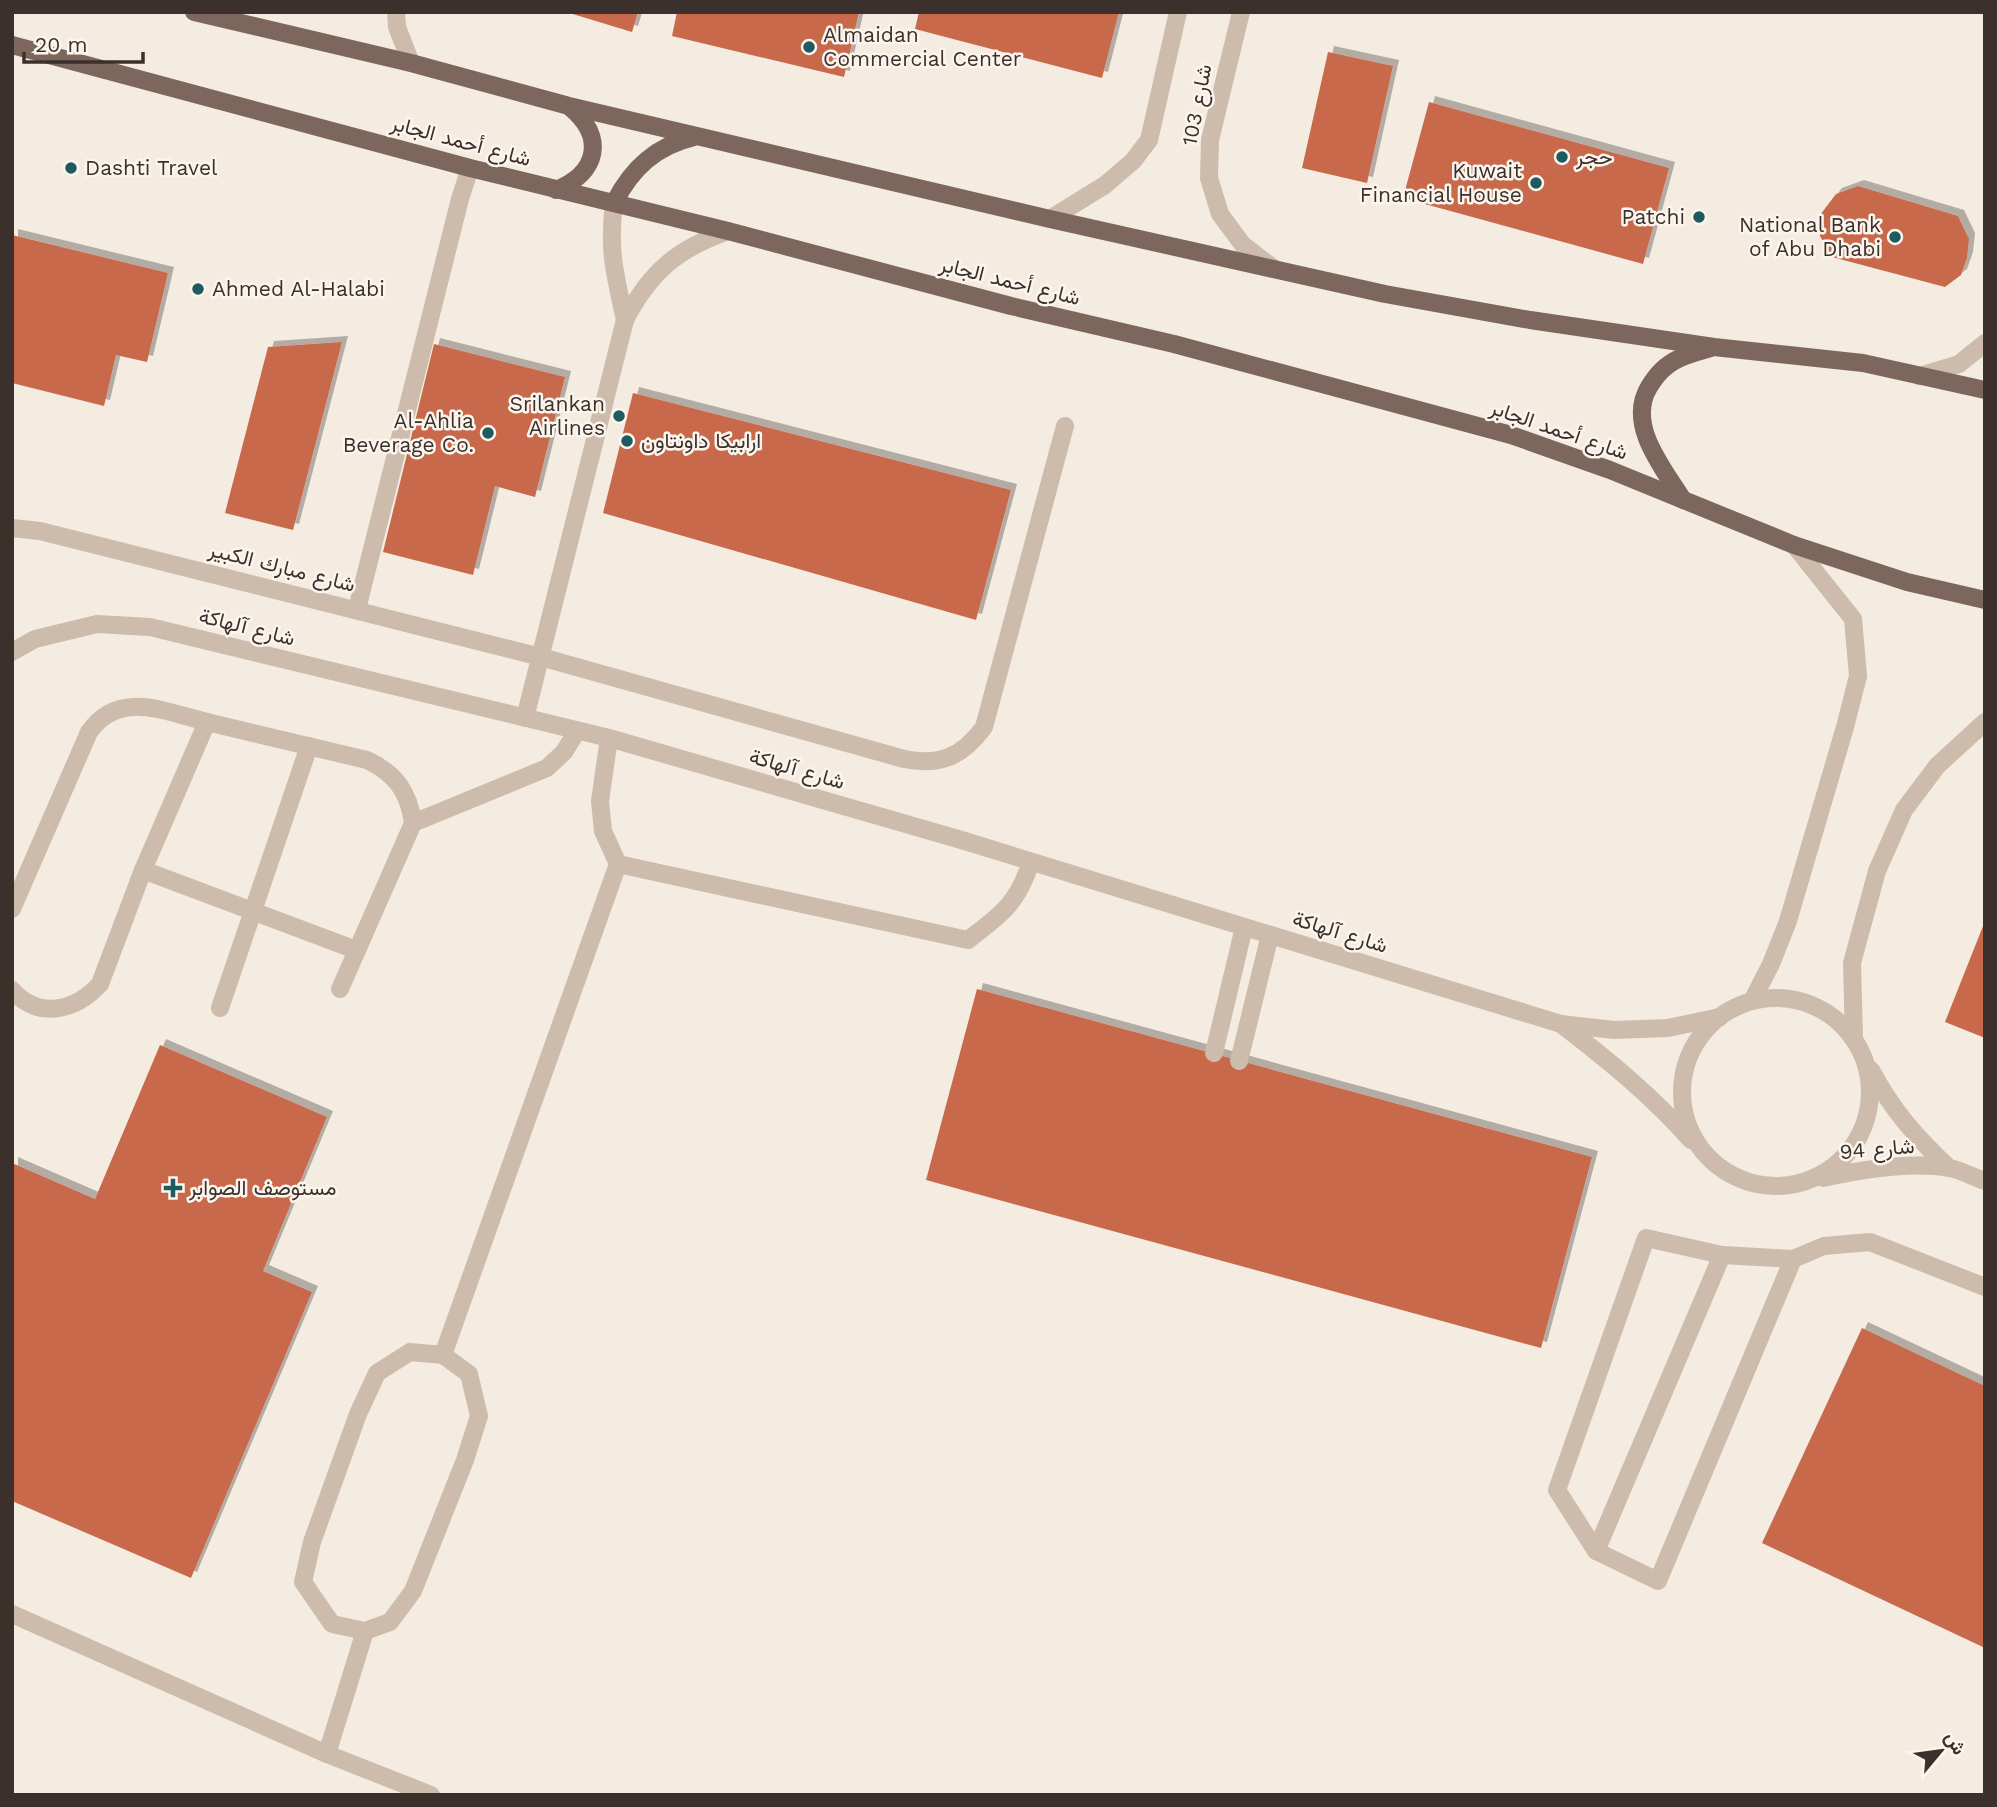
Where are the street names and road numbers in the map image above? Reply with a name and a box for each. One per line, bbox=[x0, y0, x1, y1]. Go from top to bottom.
street label: شارع 103 bbox=[1176, 62, 1219, 148]
street label: شارع أحمد الجابر bbox=[387, 110, 534, 173]
street label: شارع أحمد الجابر bbox=[936, 251, 1083, 312]
street label: شارع أحمد الجابر bbox=[1486, 394, 1631, 467]
street label: شارع مبارك الكبير bbox=[205, 536, 358, 599]
street label: شارع آلهاكة bbox=[196, 603, 298, 652]
street label: شارع آلهاكة bbox=[746, 743, 848, 796]
street label: شارع آلهاكة bbox=[1289, 905, 1391, 960]
street label: شارع 94 bbox=[1838, 1133, 1916, 1166]

